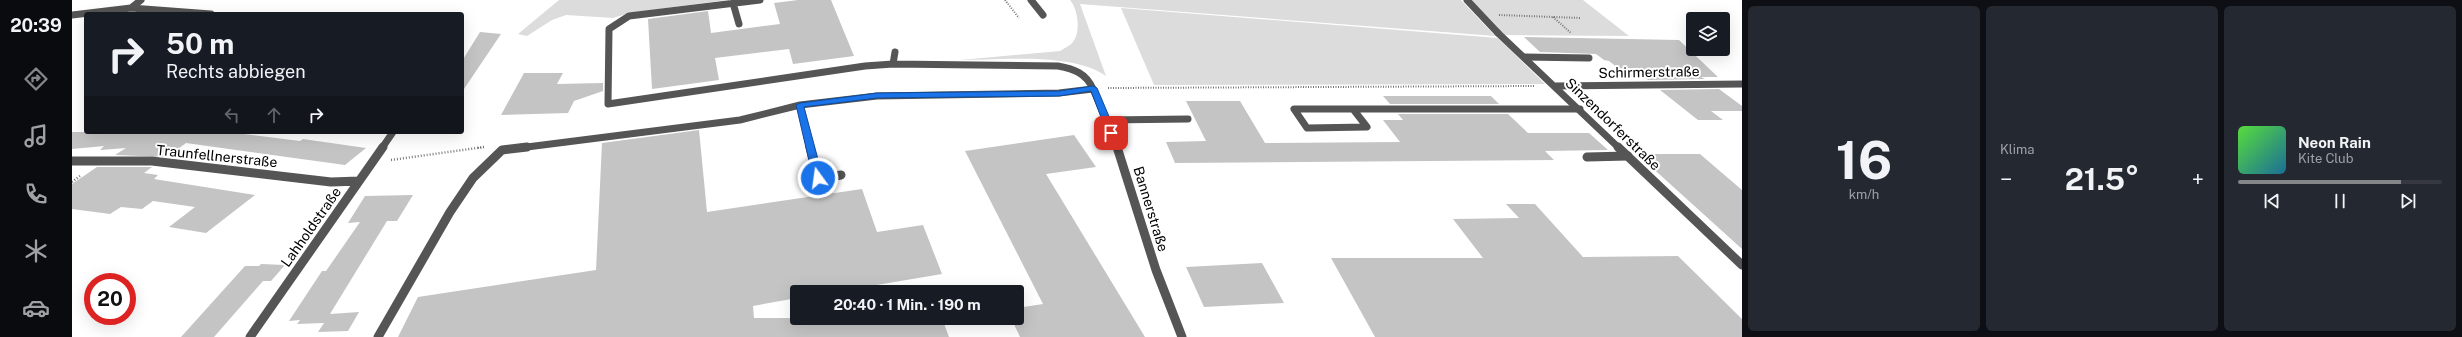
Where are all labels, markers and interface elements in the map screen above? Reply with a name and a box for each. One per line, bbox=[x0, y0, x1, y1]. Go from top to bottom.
map controls bbox=[1686, 12, 1730, 56]
button: layers bbox=[1686, 12, 1730, 56]
text: 20:39 bbox=[10, 15, 62, 36]
text: 50 m bbox=[166, 27, 234, 60]
icon: right bbox=[100, 28, 152, 80]
text: Rechts abbiegen bbox=[166, 61, 306, 82]
street label: Schirmerstraße bbox=[1598, 63, 1700, 81]
icon: directions bbox=[22, 65, 50, 93]
street label: Sinzendorferstraße bbox=[1562, 75, 1664, 174]
icon: left bbox=[221, 104, 243, 126]
icon: ahead bbox=[263, 104, 285, 126]
icon: right bbox=[305, 104, 327, 126]
pin bbox=[1094, 116, 1128, 150]
icon: music bbox=[22, 122, 50, 150]
icon: arrive bbox=[1100, 122, 1122, 144]
text: 16 bbox=[1836, 130, 1892, 191]
text: Neon Rain bbox=[2298, 134, 2371, 151]
street label: Traunfellnerstraße bbox=[156, 142, 278, 170]
text: Klima bbox=[2000, 142, 2034, 157]
text: Kite Club bbox=[2298, 151, 2353, 166]
position arrow bbox=[797, 157, 839, 199]
text: 21.5° bbox=[2065, 161, 2139, 197]
street label: Bannerstraße bbox=[1130, 165, 1172, 254]
text: − bbox=[2000, 166, 2012, 192]
text: + bbox=[2192, 166, 2204, 192]
icon: phone bbox=[22, 180, 50, 208]
street label: Lahholdstraße bbox=[278, 184, 344, 270]
text: km/h bbox=[1849, 187, 1879, 202]
icon: previous bbox=[2261, 190, 2283, 212]
icon: pause bbox=[2329, 190, 2351, 212]
icon: next bbox=[2397, 190, 2419, 212]
icon: climate bbox=[22, 237, 50, 265]
speed limit sign: 20 bbox=[84, 273, 136, 325]
icon: car bbox=[22, 294, 50, 322]
text: 20:40 · 1 Min. · 190 m bbox=[833, 296, 981, 313]

